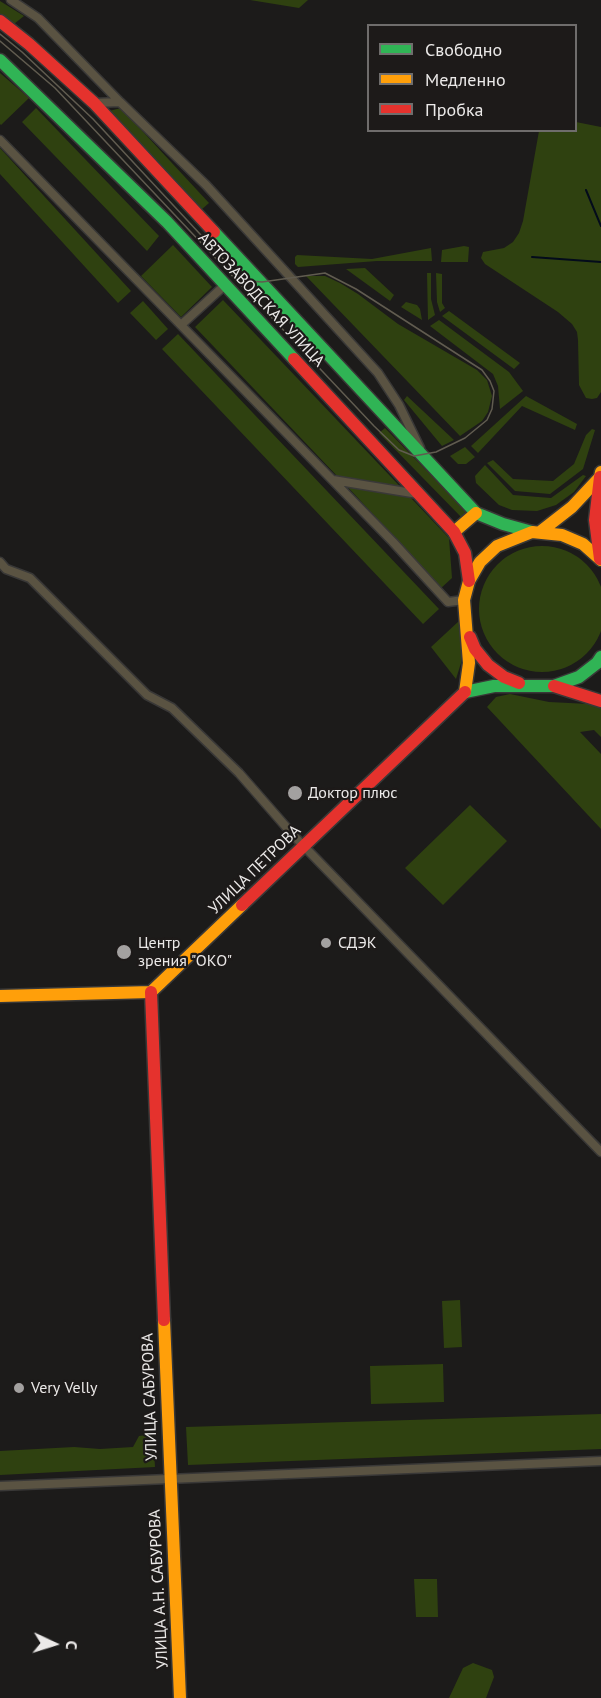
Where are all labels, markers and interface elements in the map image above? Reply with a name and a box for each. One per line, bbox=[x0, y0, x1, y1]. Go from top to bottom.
legend bbox=[367, 24, 577, 132]
text: Свободно bbox=[425, 38, 502, 61]
text: Медленно bbox=[425, 68, 506, 91]
text: Пробка bbox=[425, 98, 483, 121]
street label: АВТОЗАВОДСКАЯ УЛИЦА bbox=[194, 229, 328, 371]
place label: Доктор плюс bbox=[308, 783, 398, 803]
marker: Доктор плюс bbox=[286, 784, 304, 802]
street label: УЛИЦА ПЕТРОВА bbox=[205, 821, 305, 919]
place label: Центр зрения "ОКО" bbox=[138, 933, 232, 971]
place label: СДЭК bbox=[338, 933, 376, 953]
marker: СДЭК bbox=[319, 936, 333, 950]
marker: Центр зрения "ОКО" bbox=[115, 943, 133, 961]
street label: УЛИЦА САБУРОВА bbox=[138, 1333, 162, 1461]
place label: Very Velly bbox=[31, 1378, 98, 1398]
marker: Very Velly bbox=[12, 1381, 26, 1395]
street label: УЛИЦА А.Н. САБУРОВА bbox=[145, 1509, 173, 1669]
north arrow bbox=[24, 1614, 84, 1674]
text: С bbox=[62, 1640, 82, 1650]

